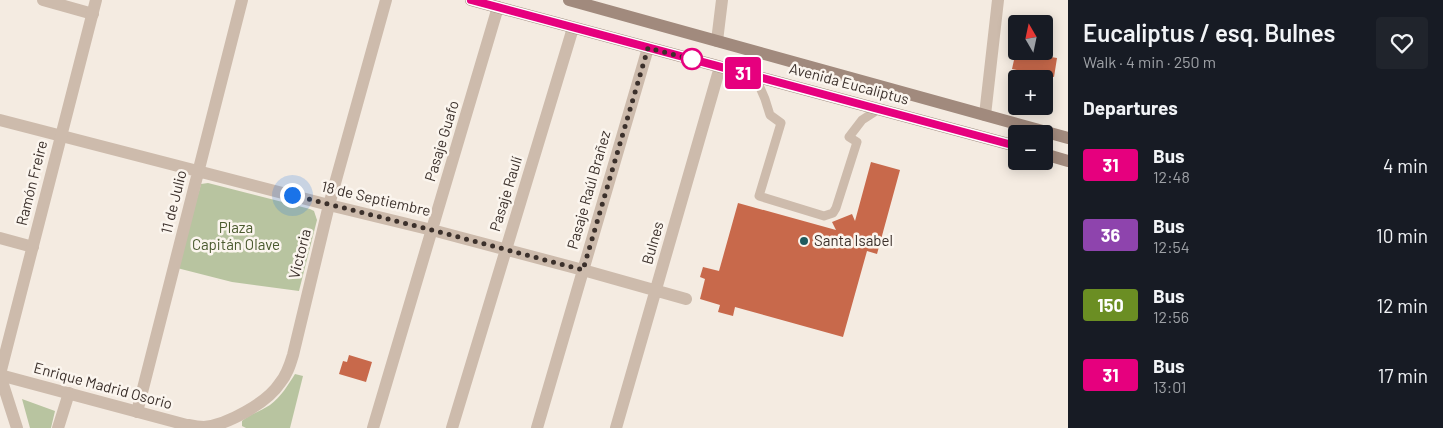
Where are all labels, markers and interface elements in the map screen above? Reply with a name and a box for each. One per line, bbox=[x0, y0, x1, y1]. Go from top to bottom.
north arrow bbox=[1008, 15, 1052, 60]
map controls bbox=[1008, 15, 1053, 170]
button: heart bbox=[1376, 17, 1428, 69]
text: Eucaliptus / esq. Bulnes bbox=[1083, 18, 1335, 47]
unlabelled marker bbox=[681, 48, 703, 70]
text: Walk · 4 min · 250 m bbox=[1083, 52, 1216, 71]
line badge: 31 bbox=[720, 57, 766, 89]
street label: Avenida Eucaliptus bbox=[787, 58, 911, 108]
text: 31 bbox=[735, 62, 751, 84]
button: + bbox=[1008, 70, 1053, 115]
text: Departures bbox=[1083, 96, 1178, 119]
street label: Pasaje Guafo bbox=[420, 98, 462, 183]
button: − bbox=[1008, 125, 1053, 170]
street label: Pasaje Raúl Brañez bbox=[562, 128, 614, 251]
street label: Ramón Freire bbox=[12, 138, 50, 227]
text: Bus bbox=[1153, 144, 1185, 167]
street label: Pasaje Raulí bbox=[485, 154, 525, 233]
text: 31 bbox=[1102, 154, 1119, 176]
text: 4 min bbox=[1383, 154, 1428, 177]
text: 12:48 bbox=[1153, 167, 1190, 186]
street label: 11 de Julio bbox=[156, 168, 190, 235]
street label: 18 de Septiembre bbox=[320, 177, 433, 219]
your location bbox=[280, 183, 305, 208]
text: Bus bbox=[1153, 214, 1185, 237]
park label: Plaza Capitán Olave bbox=[192, 218, 280, 253]
street label: Bulnes bbox=[637, 219, 667, 266]
text: 36 bbox=[1101, 224, 1120, 246]
text: 10 min bbox=[1376, 224, 1428, 247]
street label: Victoria bbox=[284, 227, 314, 281]
place label: Santa Isabel bbox=[814, 231, 893, 249]
marker: Santa Isabel bbox=[798, 235, 810, 247]
text: 12:54 bbox=[1153, 237, 1190, 256]
text: Bus bbox=[1153, 284, 1185, 307]
text: 150 bbox=[1097, 294, 1124, 316]
text: 12 min bbox=[1377, 294, 1428, 317]
text: 12:56 bbox=[1153, 307, 1189, 326]
text: Bus bbox=[1153, 354, 1185, 377]
street label: Enrique Madrid Osorio bbox=[32, 358, 175, 412]
text: 31 bbox=[1102, 364, 1119, 386]
text: 17 min bbox=[1378, 364, 1428, 387]
text: 13:01 bbox=[1153, 377, 1186, 396]

